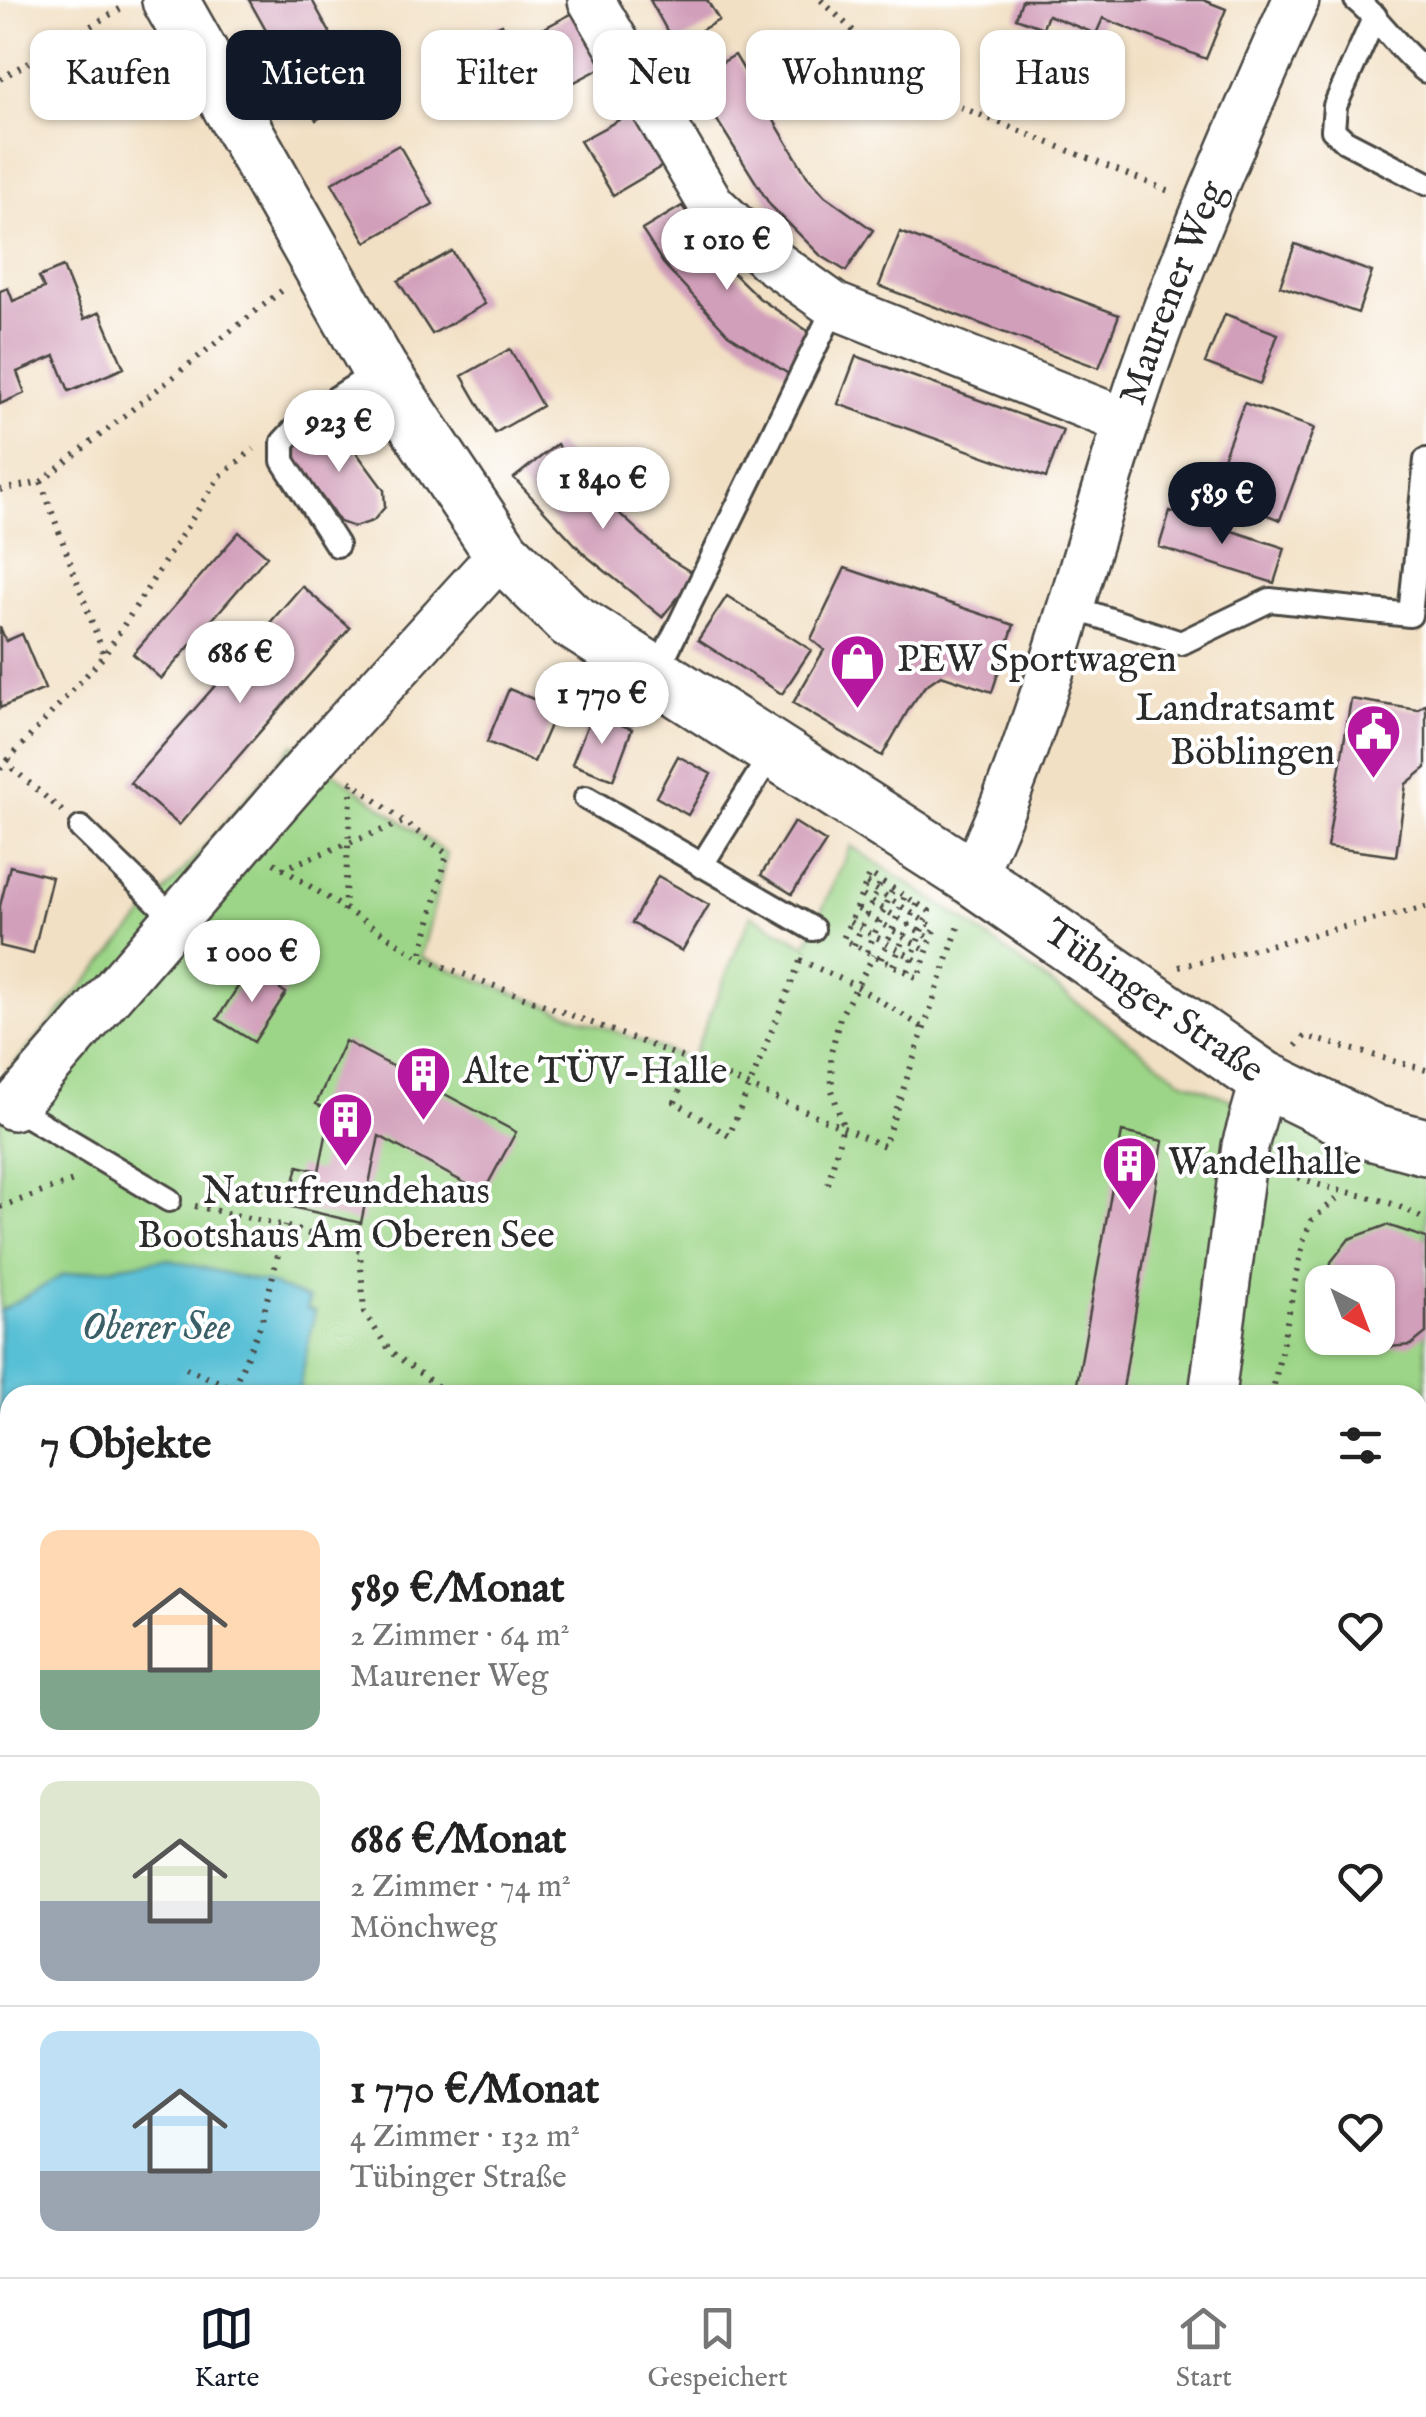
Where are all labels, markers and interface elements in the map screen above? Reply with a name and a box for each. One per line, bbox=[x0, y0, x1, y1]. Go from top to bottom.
chip: Kaufen bbox=[30, 30, 206, 120]
chip: Mieten bbox=[226, 30, 401, 120]
chip: Filter bbox=[421, 30, 573, 120]
chip: Neu bbox=[593, 30, 726, 120]
chip: Wohnung bbox=[746, 30, 960, 120]
chip: Haus bbox=[980, 30, 1125, 120]
street label: Maurener Weg bbox=[1110, 174, 1238, 411]
pin: 1 010 € bbox=[635, 208, 819, 293]
text: 1 010 € bbox=[683, 220, 771, 261]
pin: 923 € bbox=[269, 390, 409, 475]
text: 923 € bbox=[306, 402, 372, 443]
pin: 1 840 € bbox=[511, 447, 695, 532]
text: 1 840 € bbox=[559, 459, 647, 500]
pin: 589 € bbox=[1152, 462, 1292, 547]
text: 589 € bbox=[1190, 474, 1254, 515]
pin: 686 € bbox=[170, 621, 310, 706]
shop icon: PEW Sportwagen bbox=[828, 631, 888, 710]
text: 686 € bbox=[207, 633, 273, 674]
place label: PEW Sportwagen bbox=[897, 637, 1177, 685]
pin: 1 770 € bbox=[510, 662, 694, 747]
text: 1 770 € bbox=[557, 674, 647, 715]
place label: Landratsamt Böblingen bbox=[1136, 686, 1335, 778]
public building icon: Landratsamt Böblingen bbox=[1344, 702, 1404, 781]
street label: Tübinger Straße bbox=[1034, 909, 1272, 1095]
pin: 1 000 € bbox=[160, 920, 344, 1005]
text: 1 000 € bbox=[206, 932, 298, 973]
building icon: Alte TÜV-Halle bbox=[394, 1043, 454, 1122]
place label: Alte TÜV-Halle bbox=[462, 1049, 728, 1097]
building icon: Naturfreundehaus Bootshaus Am Oberen See bbox=[316, 1090, 376, 1169]
building icon: Wandelhalle bbox=[1099, 1134, 1159, 1213]
place label: Wandelhalle bbox=[1168, 1140, 1361, 1188]
place label: Naturfreundehaus Bootshaus Am Oberen See bbox=[137, 1169, 555, 1261]
north arrow bbox=[1305, 1265, 1395, 1355]
map controls bbox=[1305, 1265, 1395, 1355]
water label: Oberer See bbox=[82, 1303, 231, 1354]
icon: filters bbox=[1333, 1418, 1388, 1473]
text: 7 Objekte bbox=[40, 1419, 211, 1472]
text: 589 €/Monat bbox=[350, 1563, 565, 1616]
icon: home bbox=[120, 1570, 240, 1690]
icon: heart bbox=[1333, 1603, 1388, 1658]
text: 2 Zimmer · 64 m² bbox=[350, 1616, 570, 1657]
text: Maurener Weg bbox=[350, 1657, 548, 1698]
text: 686 €/Monat bbox=[350, 1814, 566, 1867]
icon: home bbox=[120, 1821, 240, 1941]
icon: heart bbox=[1333, 1854, 1388, 1909]
text: 2 Zimmer · 74 m² bbox=[350, 1867, 571, 1908]
text: Mönchweg bbox=[350, 1908, 497, 1949]
text: 1 770 €/Monat bbox=[350, 2064, 599, 2117]
icon: home bbox=[120, 2071, 240, 2191]
icon: heart bbox=[1333, 2104, 1388, 2159]
text: 4 Zimmer · 132 m² bbox=[350, 2117, 580, 2158]
text: Tübinger Straße bbox=[350, 2158, 567, 2199]
tab: Karte bbox=[194, 2301, 259, 2396]
tab: Gespeichert bbox=[648, 2301, 788, 2396]
tab: Start bbox=[1176, 2301, 1232, 2396]

